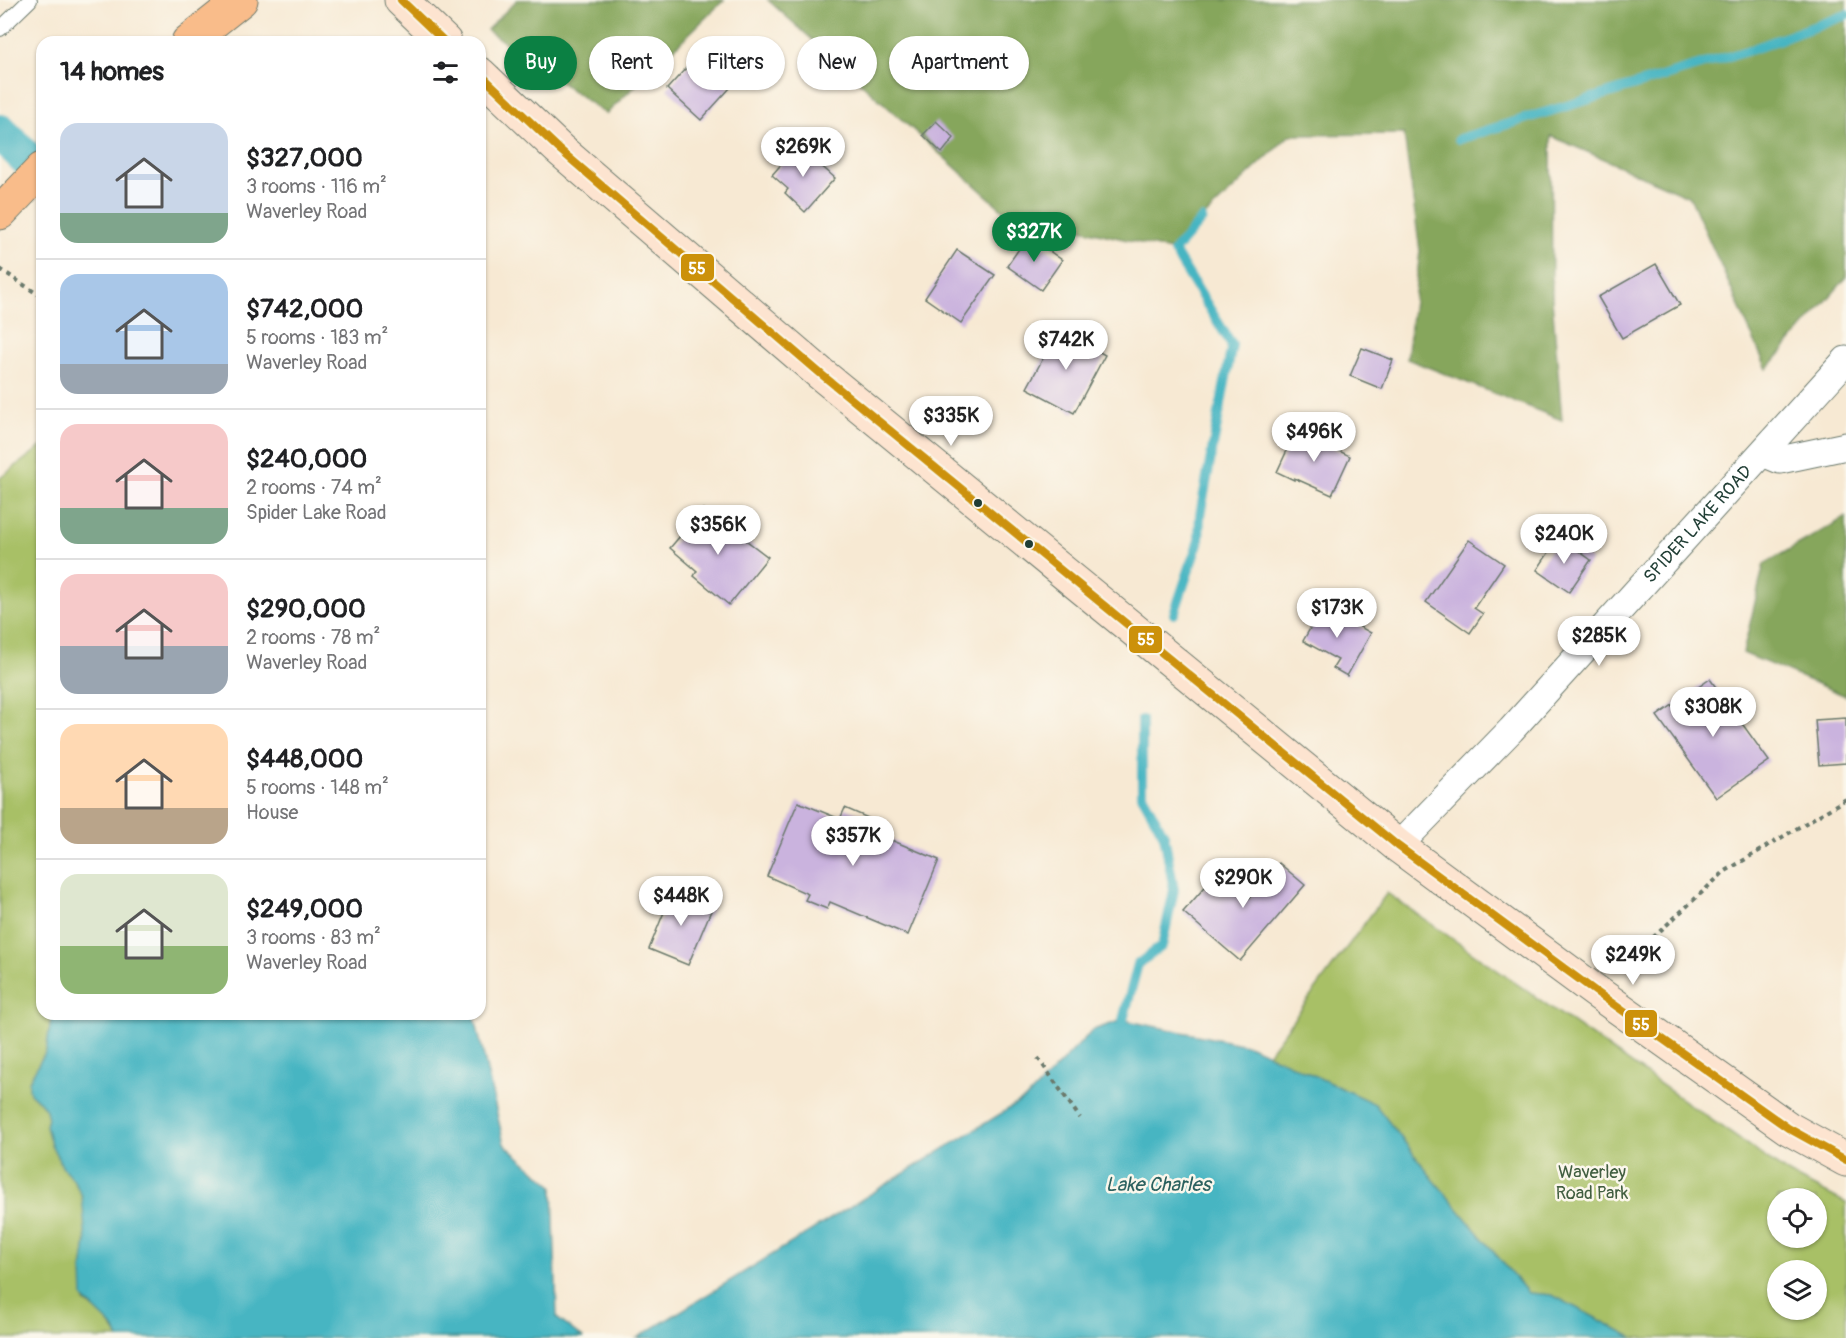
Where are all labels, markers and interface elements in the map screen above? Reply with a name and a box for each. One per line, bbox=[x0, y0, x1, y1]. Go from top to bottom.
chip: Buy bbox=[504, 36, 577, 90]
chip: Rent bbox=[589, 36, 674, 90]
chip: Filters bbox=[686, 36, 785, 90]
chip: New bbox=[797, 36, 877, 90]
chip: Apartment bbox=[889, 36, 1029, 90]
text: 14 homes bbox=[60, 56, 164, 88]
icon: filters bbox=[429, 56, 462, 89]
pin: $269K bbox=[761, 127, 845, 178]
text: $269K bbox=[775, 134, 831, 159]
text: $327,000 bbox=[246, 142, 363, 174]
icon: home bbox=[108, 147, 180, 219]
text: 3 rooms · 116 m² bbox=[246, 174, 387, 199]
text: Waverley Road bbox=[246, 199, 367, 224]
pin: $327K bbox=[992, 212, 1076, 263]
text: $327K bbox=[1006, 219, 1062, 244]
line badge: 55 bbox=[680, 253, 715, 282]
text: 55 bbox=[688, 259, 706, 279]
text: $742,000 bbox=[246, 293, 363, 325]
icon: home bbox=[108, 298, 180, 370]
pin: $742K bbox=[1024, 320, 1108, 371]
text: 5 rooms · 183 m² bbox=[246, 325, 388, 350]
text: $742K bbox=[1038, 327, 1094, 352]
text: Waverley Road bbox=[246, 350, 367, 375]
pin: $335K bbox=[909, 396, 993, 447]
text: $335K bbox=[923, 403, 979, 428]
pin: $496K bbox=[1272, 412, 1356, 463]
text: $496K bbox=[1286, 419, 1342, 444]
text: $240,000 bbox=[246, 443, 367, 475]
icon: home bbox=[108, 448, 180, 520]
street label: SPIDER LAKE ROAD bbox=[1638, 460, 1757, 588]
text: 2 rooms · 74 m² bbox=[246, 475, 382, 500]
unlabelled marker bbox=[972, 497, 984, 509]
text: Spider Lake Road bbox=[246, 500, 387, 525]
pin: $356K bbox=[676, 505, 760, 556]
text: $356K bbox=[690, 512, 746, 537]
pin: $240K bbox=[1522, 514, 1606, 565]
text: $240K bbox=[1534, 521, 1594, 546]
unlabelled marker bbox=[1023, 538, 1035, 550]
pin: $173K bbox=[1295, 588, 1379, 639]
text: $290,000 bbox=[246, 593, 366, 625]
text: $173K bbox=[1311, 595, 1363, 620]
icon: home bbox=[108, 598, 180, 670]
pin: $285K bbox=[1557, 616, 1641, 667]
text: $285K bbox=[1572, 623, 1627, 648]
text: 2 rooms · 78 m² bbox=[246, 625, 380, 650]
line badge: 55 bbox=[1128, 625, 1163, 654]
text: 55 bbox=[1137, 630, 1155, 650]
text: Waverley Road bbox=[246, 650, 367, 675]
pin: $308K bbox=[1671, 687, 1755, 738]
text: $308K bbox=[1684, 694, 1742, 719]
text: $448,000 bbox=[246, 743, 363, 775]
icon: home bbox=[108, 748, 180, 820]
text: 5 rooms · 148 m² bbox=[246, 775, 389, 800]
text: House bbox=[246, 800, 298, 825]
pin: $357K bbox=[811, 816, 895, 867]
text: $357K bbox=[825, 823, 881, 848]
pin: $290K bbox=[1201, 858, 1285, 909]
text: $290K bbox=[1214, 865, 1272, 890]
pin: $448K bbox=[639, 876, 723, 927]
text: $448K bbox=[653, 883, 709, 908]
text: $249,000 bbox=[246, 893, 363, 925]
icon: home bbox=[108, 898, 180, 970]
text: 3 rooms · 83 m² bbox=[246, 925, 381, 950]
pin: $249K bbox=[1591, 935, 1675, 986]
text: $249K bbox=[1605, 942, 1661, 967]
text: Waverley Road bbox=[246, 950, 367, 975]
line badge: 55 bbox=[1624, 1009, 1658, 1038]
text: 55 bbox=[1632, 1015, 1650, 1035]
park label: Waverley Road Park bbox=[1556, 1161, 1629, 1205]
water label: Lake Charles bbox=[1106, 1172, 1212, 1197]
map controls bbox=[1767, 1188, 1827, 1320]
button: locate bbox=[1767, 1188, 1827, 1248]
button: layers bbox=[1767, 1260, 1827, 1320]

